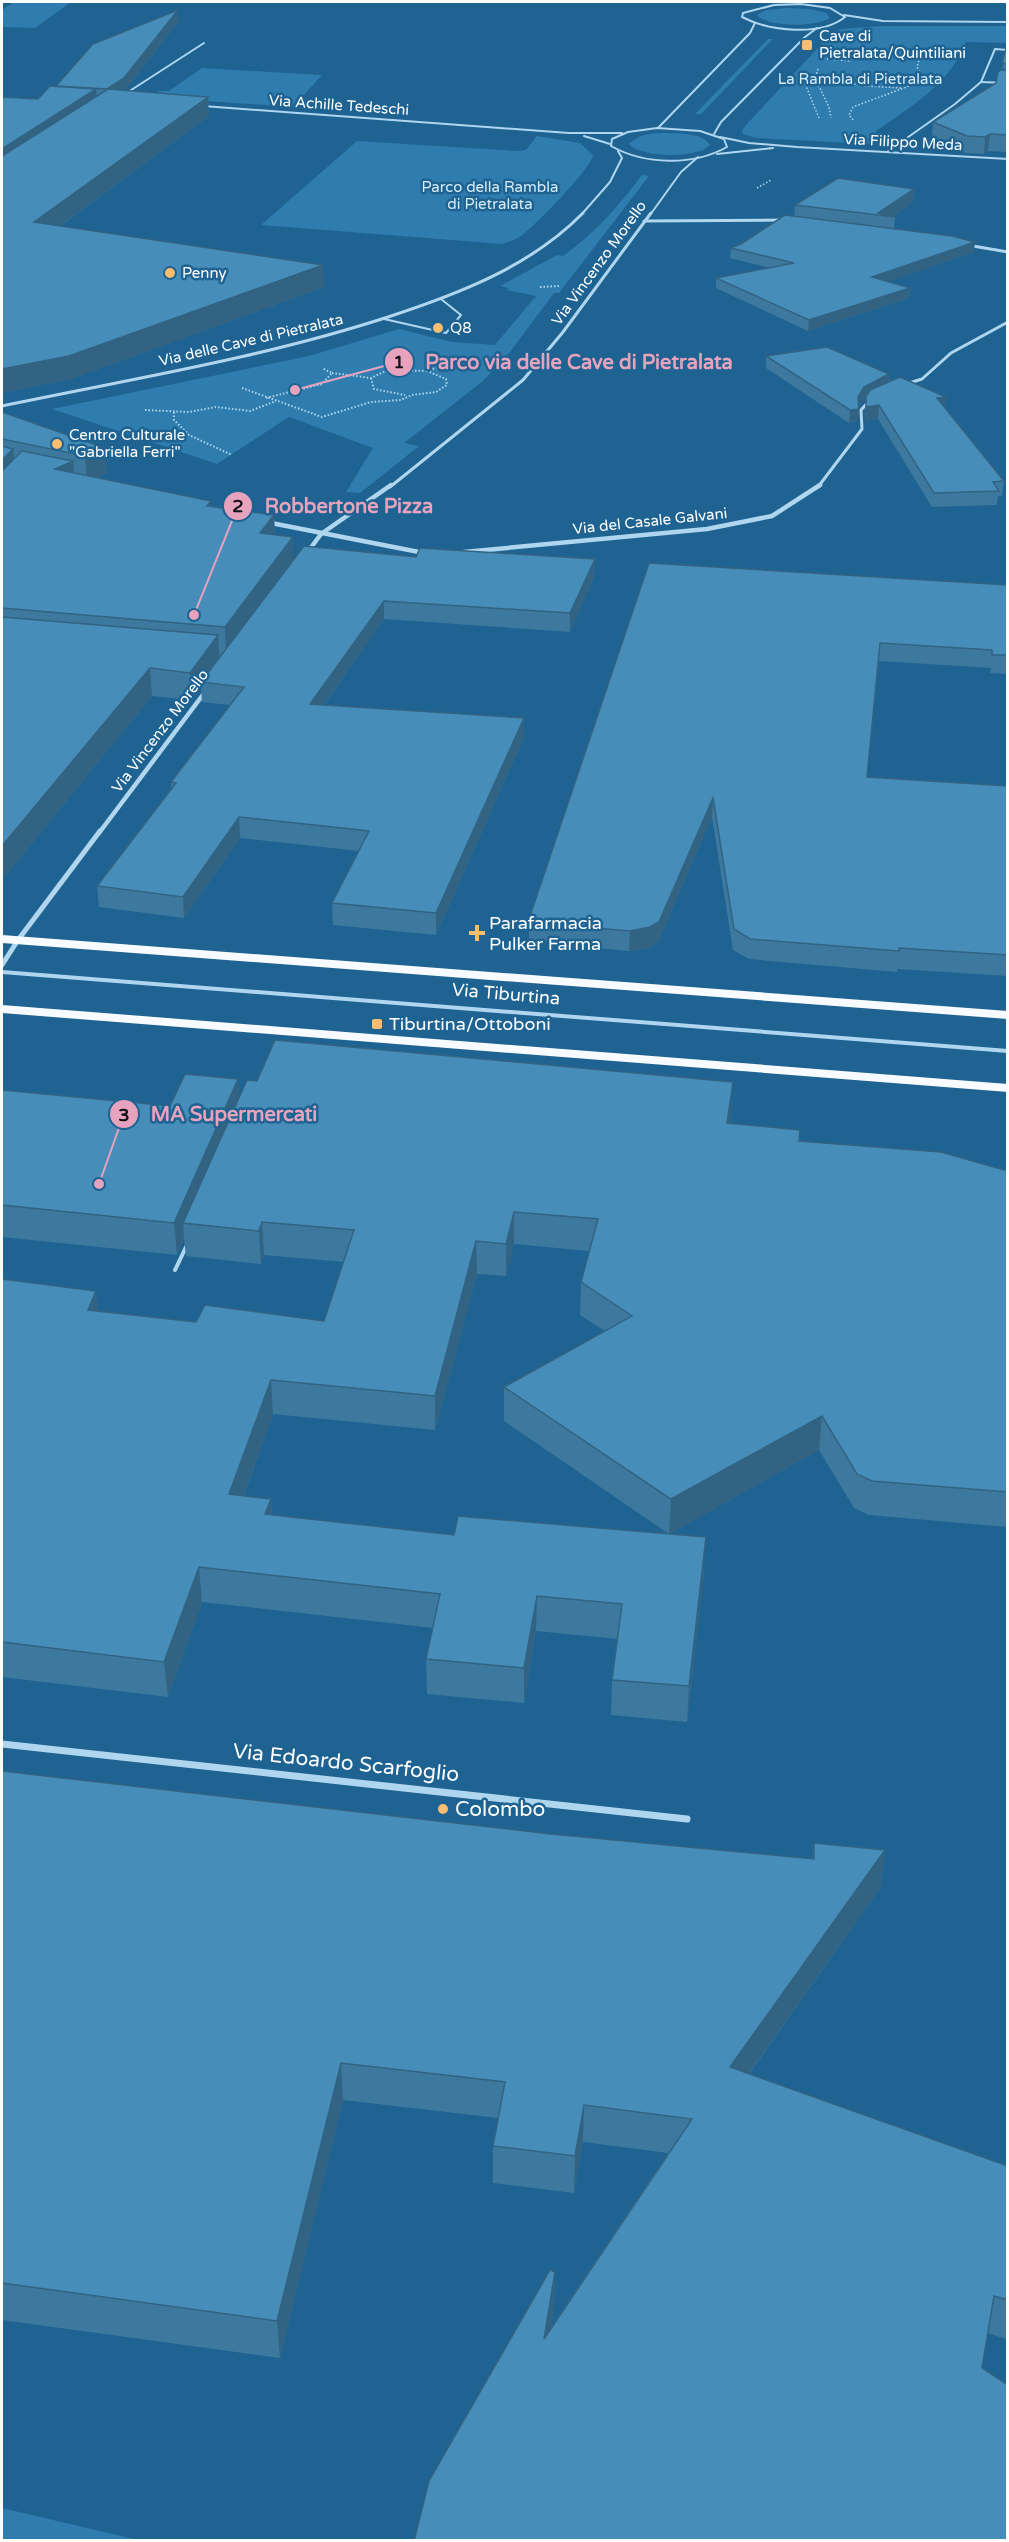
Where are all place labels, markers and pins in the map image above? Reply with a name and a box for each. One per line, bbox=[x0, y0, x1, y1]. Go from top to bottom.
place label: Cave di Pietralata/Quintiliani bbox=[819, 27, 966, 62]
marker: Cave di Pietralata/Quintiliani bbox=[800, 38, 814, 52]
place label: Penny bbox=[182, 264, 227, 282]
marker: Penny bbox=[163, 266, 177, 280]
place label: Q8 bbox=[450, 319, 472, 337]
marker: Q8 bbox=[431, 321, 445, 335]
callout: Parco via delle Cave di Pietralata bbox=[384, 343, 745, 381]
place label: Centro Culturale "Gabriella Ferri" bbox=[69, 426, 185, 461]
marker: Centro Culturale "Gabriella Ferri" bbox=[50, 437, 64, 451]
callout: Robbertone Pizza bbox=[223, 487, 445, 525]
place label: Parafarmacia Pulker Farma bbox=[489, 912, 602, 955]
marker: Parafarmacia Pulker Farma bbox=[470, 926, 484, 940]
place label: Tiburtina/Ottoboni bbox=[389, 1013, 551, 1035]
marker: Tiburtina/Ottoboni bbox=[370, 1017, 384, 1031]
callout: MA Supermercati bbox=[109, 1095, 330, 1133]
place label: Colombo bbox=[455, 1797, 545, 1822]
marker: Colombo bbox=[436, 1802, 450, 1816]

